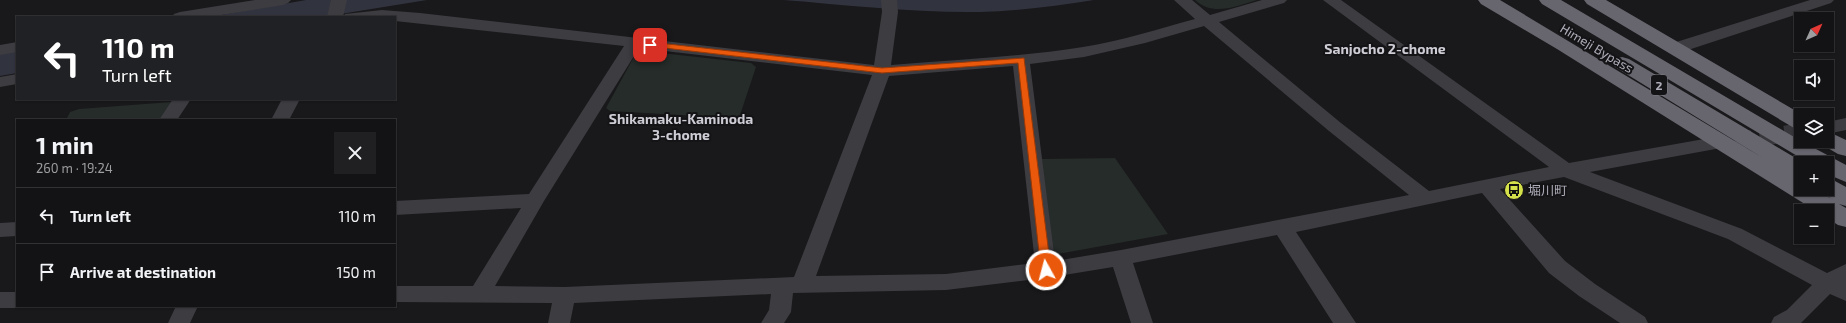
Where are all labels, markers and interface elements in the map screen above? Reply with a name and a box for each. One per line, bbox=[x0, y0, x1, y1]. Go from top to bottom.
north arrow bbox=[1794, 12, 1834, 52]
map controls bbox=[1794, 12, 1834, 244]
street label: Himeji Bypass bbox=[1558, 20, 1636, 76]
pin bbox=[633, 28, 667, 62]
text: 110 m bbox=[102, 30, 175, 64]
icon: left bbox=[36, 32, 88, 84]
icon: arrive bbox=[639, 34, 661, 56]
district label: Sanjocho 2-chome bbox=[1324, 40, 1446, 57]
button: sound bbox=[1794, 60, 1834, 100]
text: Turn left bbox=[102, 64, 172, 86]
road number: 2 bbox=[1651, 75, 1667, 95]
button: layers bbox=[1794, 108, 1834, 148]
district label: Shikamaku-Kaminoda 3-chome bbox=[609, 110, 753, 143]
text: 1 min bbox=[36, 130, 94, 159]
button: close bbox=[334, 132, 376, 174]
button: + bbox=[1794, 156, 1834, 196]
text: 260 m · 19:24 bbox=[36, 160, 113, 176]
bus stop icon: 堀川町 bbox=[1503, 179, 1525, 201]
place label: 堀川町 bbox=[1528, 182, 1567, 198]
button: − bbox=[1794, 204, 1834, 244]
icon: left bbox=[36, 205, 58, 227]
text: Turn left bbox=[70, 207, 131, 225]
text: 110 m bbox=[339, 207, 376, 225]
position arrow bbox=[1025, 249, 1067, 291]
icon: arrive bbox=[36, 261, 58, 283]
text: Arrive at destination bbox=[70, 263, 216, 281]
text: 150 m bbox=[336, 263, 376, 281]

